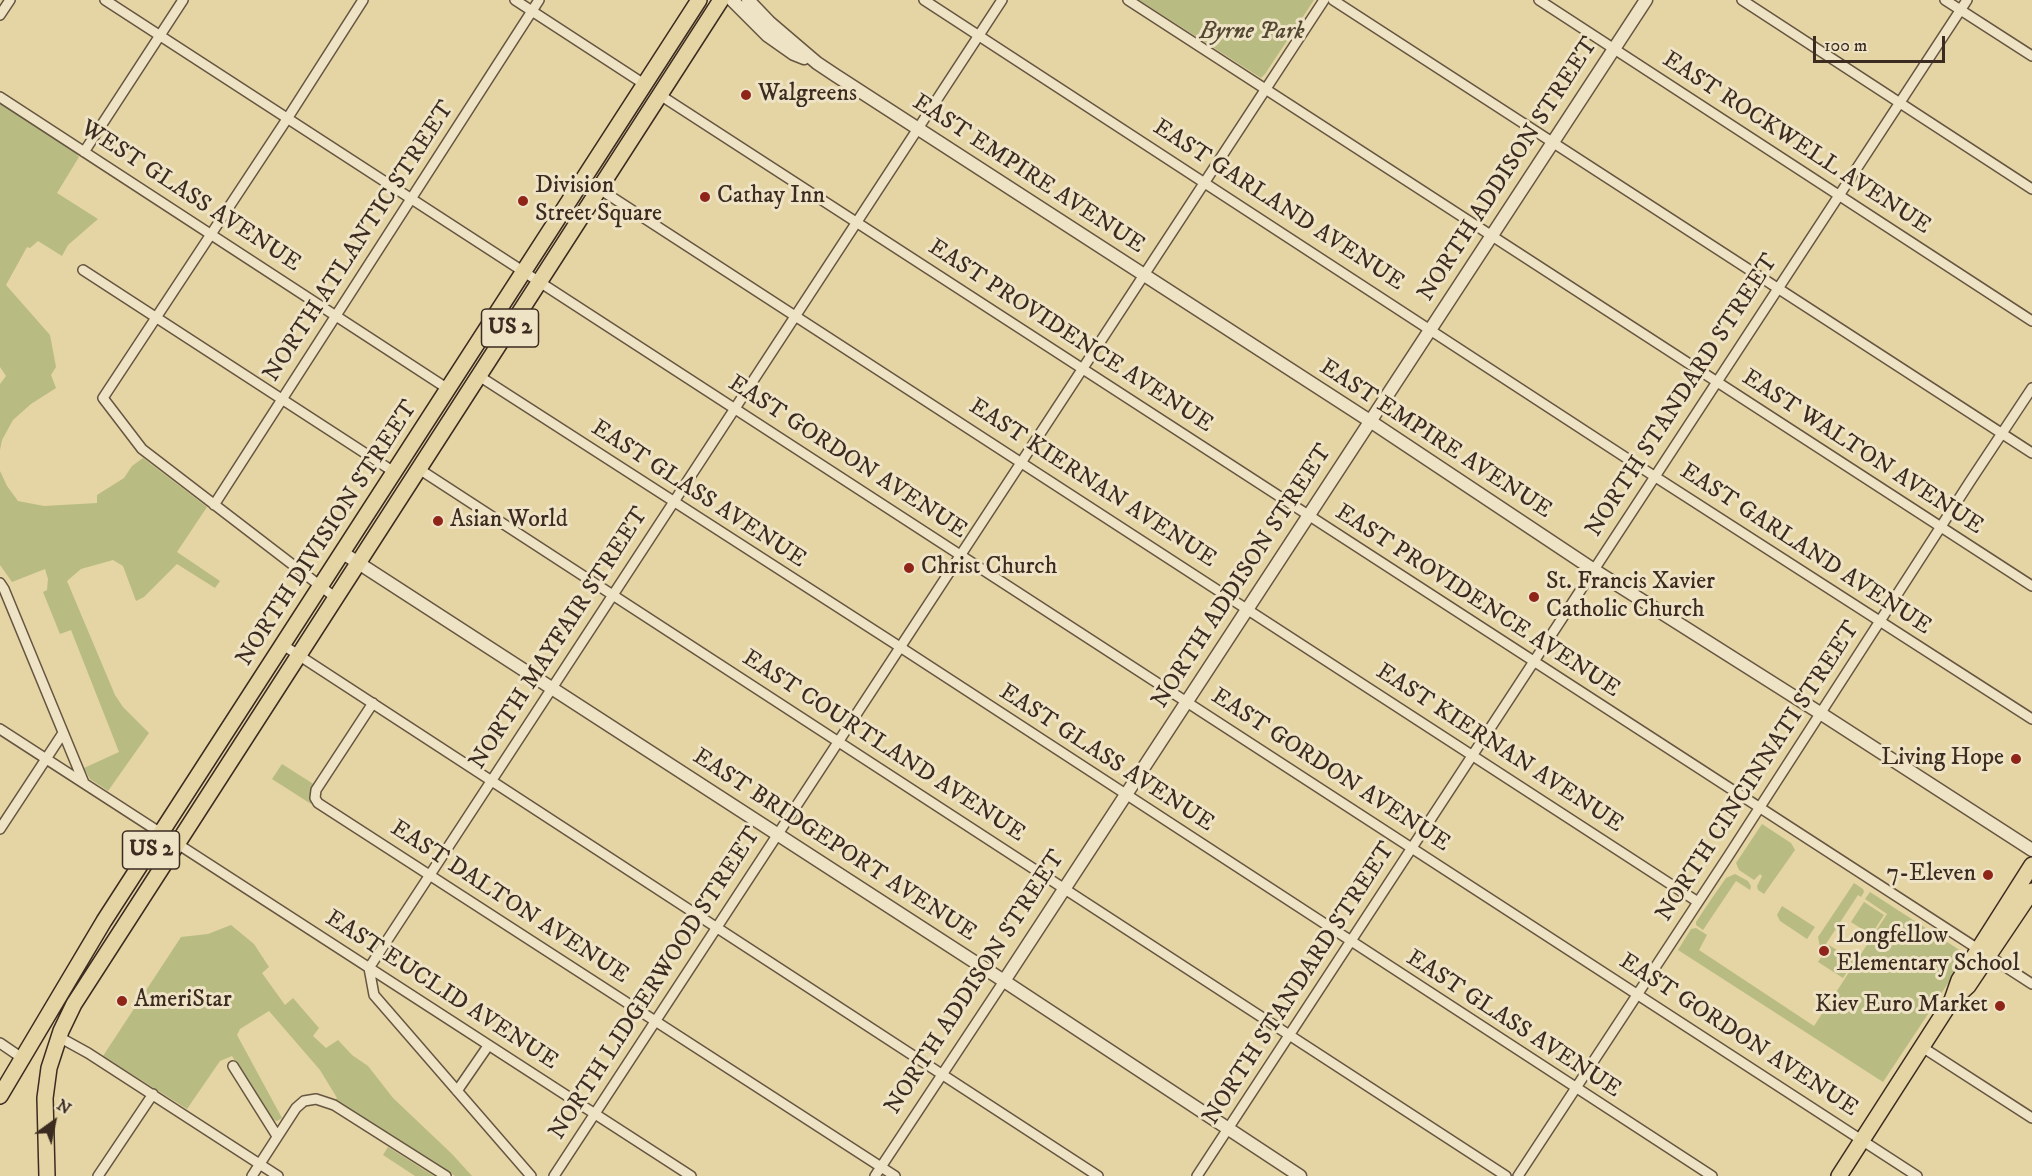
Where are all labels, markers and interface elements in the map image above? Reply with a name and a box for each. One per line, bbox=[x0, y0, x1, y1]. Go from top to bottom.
park label: Byrne Park bbox=[1199, 19, 1305, 47]
scale bar bbox=[1816, 24, 1948, 62]
street label: NORTH ADDISON STREET bbox=[1413, 33, 1605, 307]
text: 100 m bbox=[1824, 35, 1867, 57]
street label: EAST ROCKWELL AVENUE bbox=[1656, 46, 1936, 242]
place label: Walgreens bbox=[758, 81, 857, 109]
marker: Walgreens bbox=[739, 88, 753, 102]
street label: EAST EMPIRE AVENUE bbox=[906, 89, 1150, 261]
street label: NORTH ATLANTIC STREET bbox=[258, 96, 462, 388]
street label: EAST GARLAND AVENUE bbox=[1147, 114, 1409, 298]
street label: WEST GLASS AVENUE bbox=[74, 115, 306, 279]
place label: Division Street Square bbox=[535, 173, 662, 229]
place label: Cathay Inn bbox=[717, 183, 825, 211]
marker: Cathay Inn bbox=[698, 190, 712, 204]
marker: Division Street Square bbox=[516, 194, 530, 208]
street label: EAST PROVIDENCE AVENUE bbox=[922, 234, 1218, 440]
street label: NORTH STANDARD STREET bbox=[1581, 249, 1785, 543]
road number: US 2 bbox=[482, 309, 538, 347]
street label: EAST EMPIRE AVENUE bbox=[1313, 354, 1557, 526]
street label: EAST WALTON AVENUE bbox=[1736, 364, 1988, 542]
street label: EAST GORDON AVENUE bbox=[722, 370, 972, 546]
street label: EAST KIERNAN AVENUE bbox=[963, 393, 1221, 575]
street label: NORTH DIVISION STREET bbox=[231, 396, 425, 672]
street label: EAST GLASS AVENUE bbox=[585, 415, 811, 575]
street label: NORTH ADDISON STREET bbox=[1147, 440, 1339, 714]
street label: EAST GARLAND AVENUE bbox=[1674, 458, 1936, 642]
street label: EAST PROVIDENCE AVENUE bbox=[1329, 499, 1625, 705]
street label: NORTH MAYFAIR STREET bbox=[464, 502, 656, 776]
place label: Asian World bbox=[450, 507, 568, 535]
marker: Asian World bbox=[431, 514, 445, 528]
place label: Christ Church bbox=[921, 554, 1057, 582]
marker: Christ Church bbox=[902, 561, 916, 575]
place label: St. Francis Xavier Catholic Church bbox=[1546, 569, 1715, 625]
marker: St. Francis Xavier Catholic Church bbox=[1527, 590, 1541, 604]
street label: NORTH CINCINNATI STREET bbox=[1651, 616, 1867, 928]
street label: EAST COURTLAND AVENUE bbox=[736, 645, 1030, 849]
street label: EAST KIERNAN AVENUE bbox=[1370, 658, 1628, 840]
street label: EAST GLASS AVENUE bbox=[993, 679, 1219, 839]
street label: EAST GORDON AVENUE bbox=[1205, 683, 1455, 859]
street label: EAST BRIDGEPORT AVENUE bbox=[687, 743, 981, 949]
place label: Living Hope bbox=[1881, 745, 2004, 773]
marker: Living Hope bbox=[2009, 752, 2023, 766]
street label: EAST DALTON AVENUE bbox=[384, 815, 634, 991]
street label: NORTH LIDGERWOOD STREET bbox=[544, 822, 768, 1146]
road number: US 2 bbox=[122, 831, 180, 869]
street label: NORTH STANDARD STREET bbox=[1198, 837, 1402, 1131]
street label: NORTH ADDISON STREET bbox=[880, 846, 1072, 1120]
place label: 7-Eleven bbox=[1887, 861, 1976, 889]
marker: 7-Eleven bbox=[1981, 868, 1995, 882]
street label: EAST EUCLID AVENUE bbox=[319, 905, 563, 1077]
place label: Longfellow Elementary School bbox=[1836, 923, 2020, 979]
marker: Longfellow Elementary School bbox=[1817, 944, 1831, 958]
street label: EAST GLASS AVENUE bbox=[1400, 945, 1626, 1105]
street label: EAST GORDON AVENUE bbox=[1613, 948, 1863, 1124]
place label: AmeriStar bbox=[134, 987, 232, 1015]
place label: Kiev Euro Market bbox=[1815, 992, 1988, 1020]
marker: AmeriStar bbox=[115, 994, 129, 1008]
marker: Kiev Euro Market bbox=[1993, 999, 2007, 1013]
north arrow bbox=[24, 1092, 84, 1152]
text: N bbox=[53, 1095, 75, 1119]

